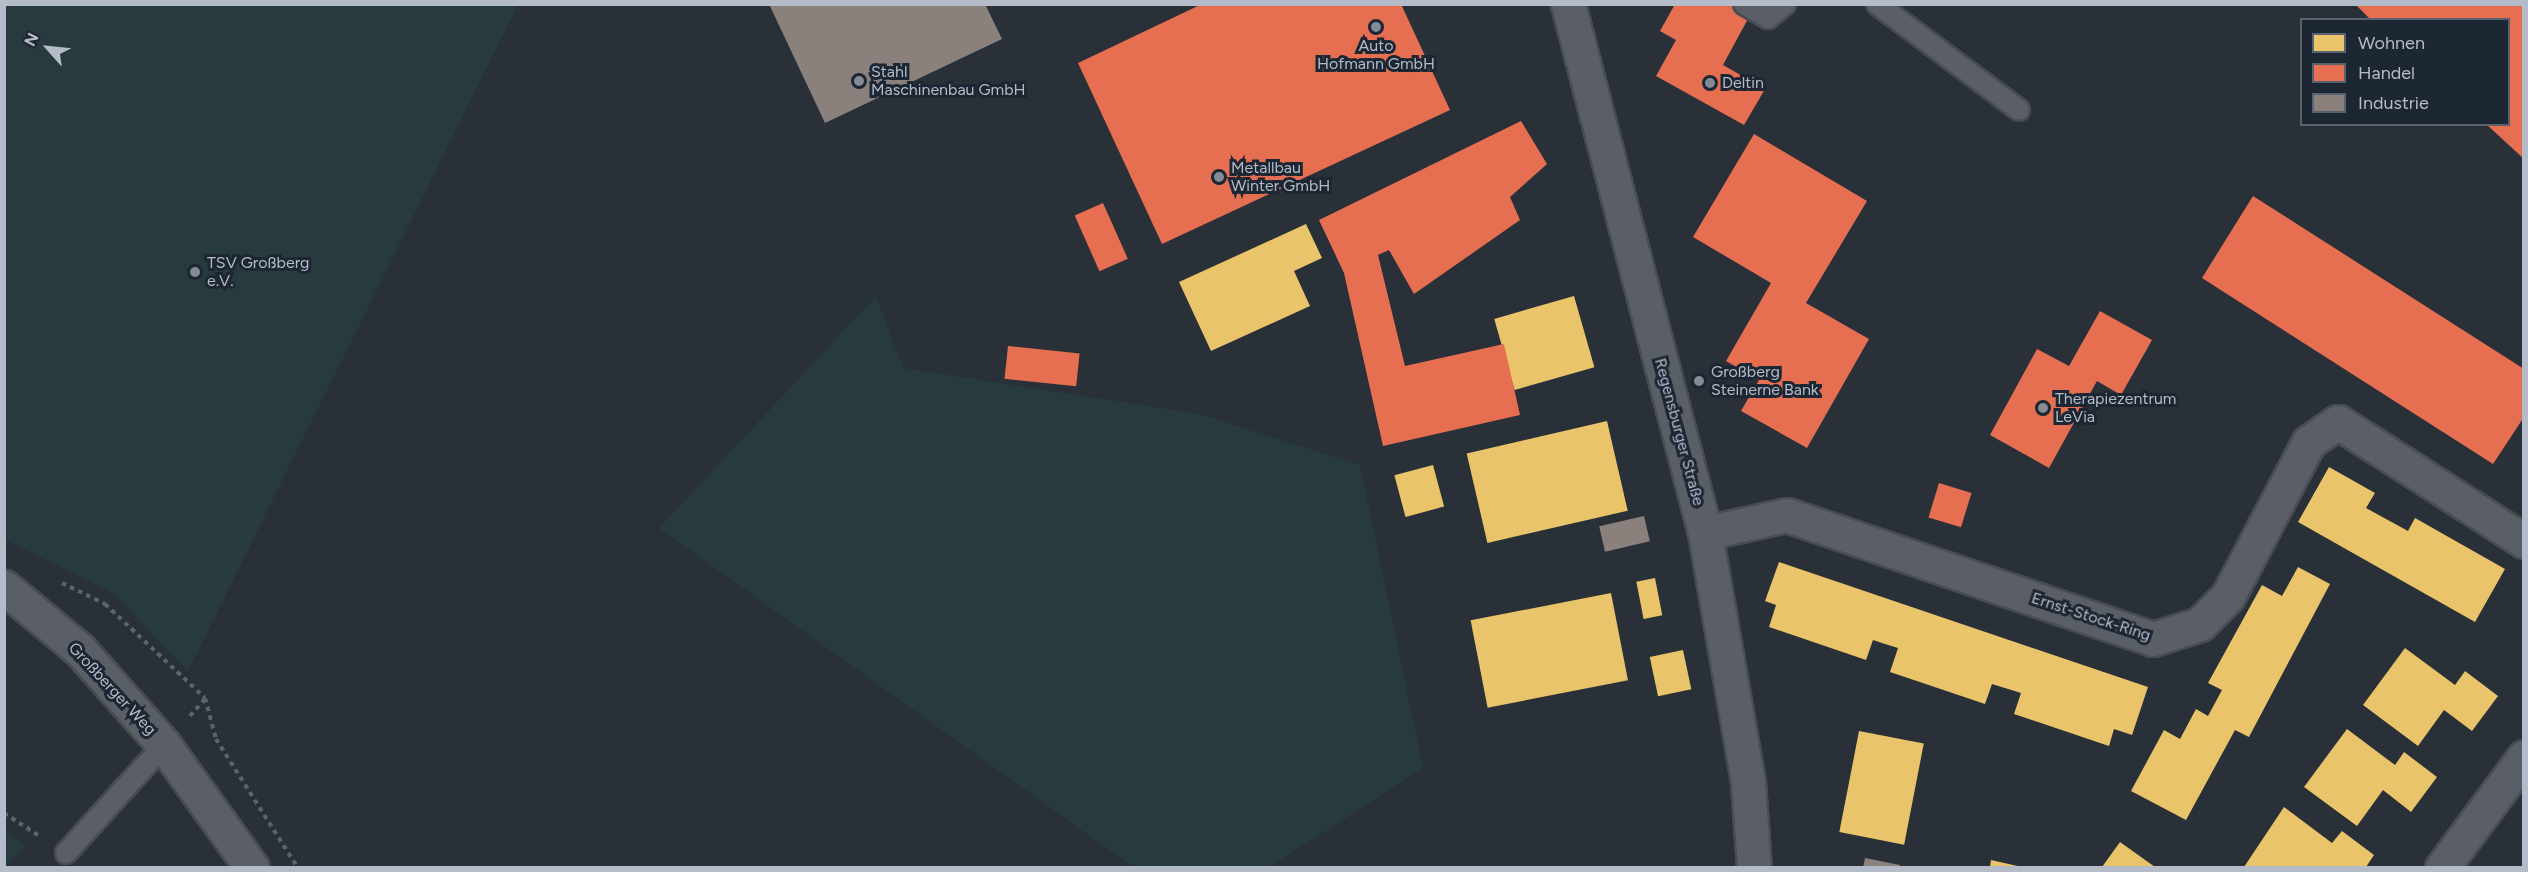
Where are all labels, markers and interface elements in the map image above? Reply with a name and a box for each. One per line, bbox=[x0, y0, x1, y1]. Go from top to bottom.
north arrow bbox=[18, 18, 78, 78]
legend bbox=[2300, 18, 2510, 126]
marker: Auto Hofmann GmbH bbox=[1369, 20, 1383, 34]
text: N bbox=[20, 30, 43, 49]
text: Wohnen bbox=[2358, 32, 2425, 54]
place label: Auto Hofmann GmbH bbox=[1317, 36, 1435, 74]
place label: Stahl Maschinenbau GmbH bbox=[871, 62, 1026, 100]
text: Handel bbox=[2358, 62, 2415, 84]
place label: Deltin bbox=[1722, 73, 1764, 93]
marker: Stahl Maschinenbau GmbH bbox=[852, 74, 866, 88]
marker: Deltin bbox=[1703, 76, 1717, 90]
text: Industrie bbox=[2358, 92, 2429, 114]
place label: Metallbau Winter GmbH bbox=[1231, 158, 1330, 196]
marker: Metallbau Winter GmbH bbox=[1212, 170, 1226, 184]
place label: TSV Großberg e.V. bbox=[207, 253, 309, 291]
marker: TSV Großberg e.V. bbox=[188, 265, 202, 279]
street label: Regensburger Straße bbox=[1650, 356, 1708, 508]
place label: Großberg Steinerne Bank bbox=[1711, 362, 1819, 400]
marker: Großberg Steinerne Bank bbox=[1692, 374, 1706, 388]
place label: Therapiezentrum LeVia bbox=[2055, 389, 2176, 427]
marker: Therapiezentrum LeVia bbox=[2036, 401, 2050, 415]
street label: Ernst-Stock-Ring bbox=[2029, 589, 2153, 645]
street label: Großberger Weg bbox=[64, 639, 160, 739]

